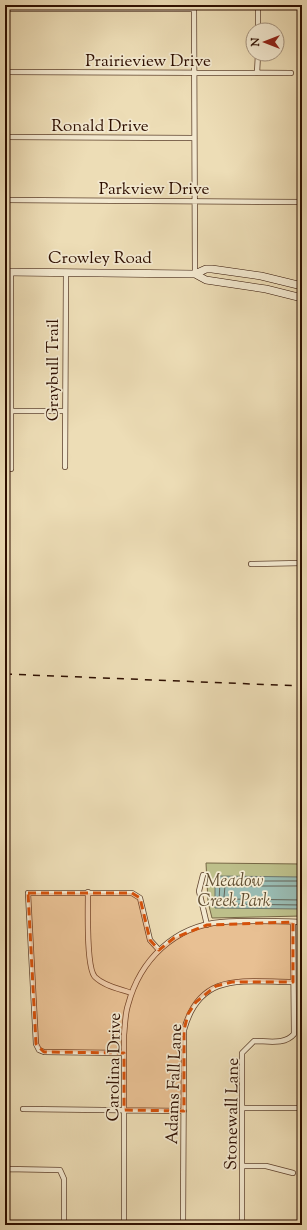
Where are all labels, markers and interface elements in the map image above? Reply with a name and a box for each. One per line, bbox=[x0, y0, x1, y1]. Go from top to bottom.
north arrow bbox=[245, 22, 285, 62]
text: N bbox=[248, 37, 264, 47]
street label: Prairieview Drive bbox=[85, 50, 211, 74]
street label: Ronald Drive bbox=[51, 115, 149, 139]
street label: Parkview Drive bbox=[99, 178, 209, 202]
street label: Crowley Road bbox=[48, 247, 152, 271]
street label: Graybull Trail bbox=[42, 318, 66, 421]
park label: Meadow Creek Park bbox=[197, 870, 271, 914]
street label: Carolina Drive bbox=[102, 1012, 128, 1122]
street label: Adams Fall Lane bbox=[161, 1023, 189, 1145]
street label: Stonewall Lane bbox=[220, 1058, 246, 1170]

